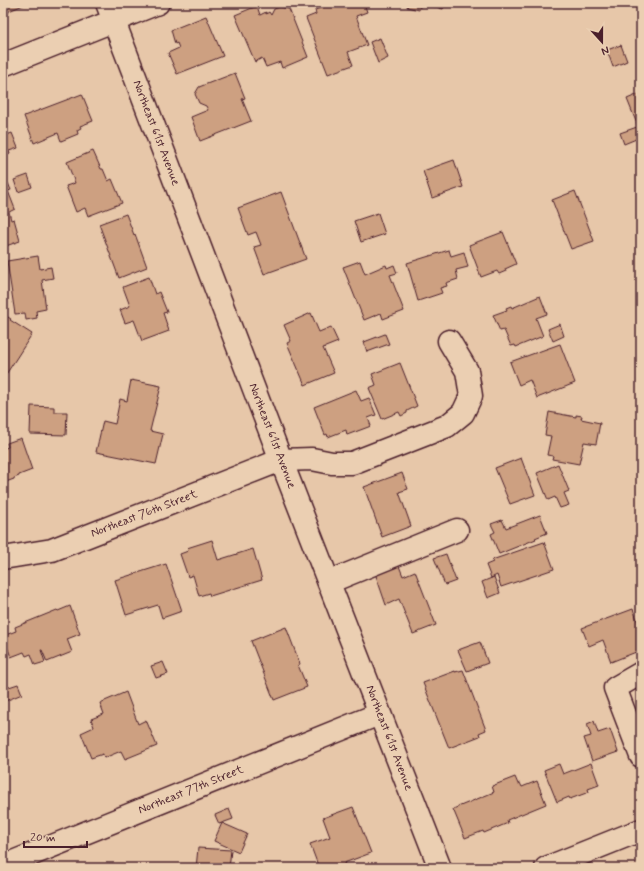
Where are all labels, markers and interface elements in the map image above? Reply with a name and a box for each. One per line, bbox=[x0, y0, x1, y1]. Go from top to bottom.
north arrow bbox=[582, 22, 622, 62]
text: N bbox=[599, 43, 611, 58]
street label: Northeast 61st Avenue bbox=[129, 78, 183, 188]
street label: Northeast 61st Avenue bbox=[245, 381, 299, 491]
street label: Northeast 76th Street bbox=[88, 486, 200, 542]
street label: Northeast 61st Avenue bbox=[362, 683, 416, 793]
street label: Northeast 77th Street bbox=[136, 762, 246, 818]
scale bar bbox=[24, 823, 87, 849]
text: 20 m bbox=[30, 830, 56, 846]

